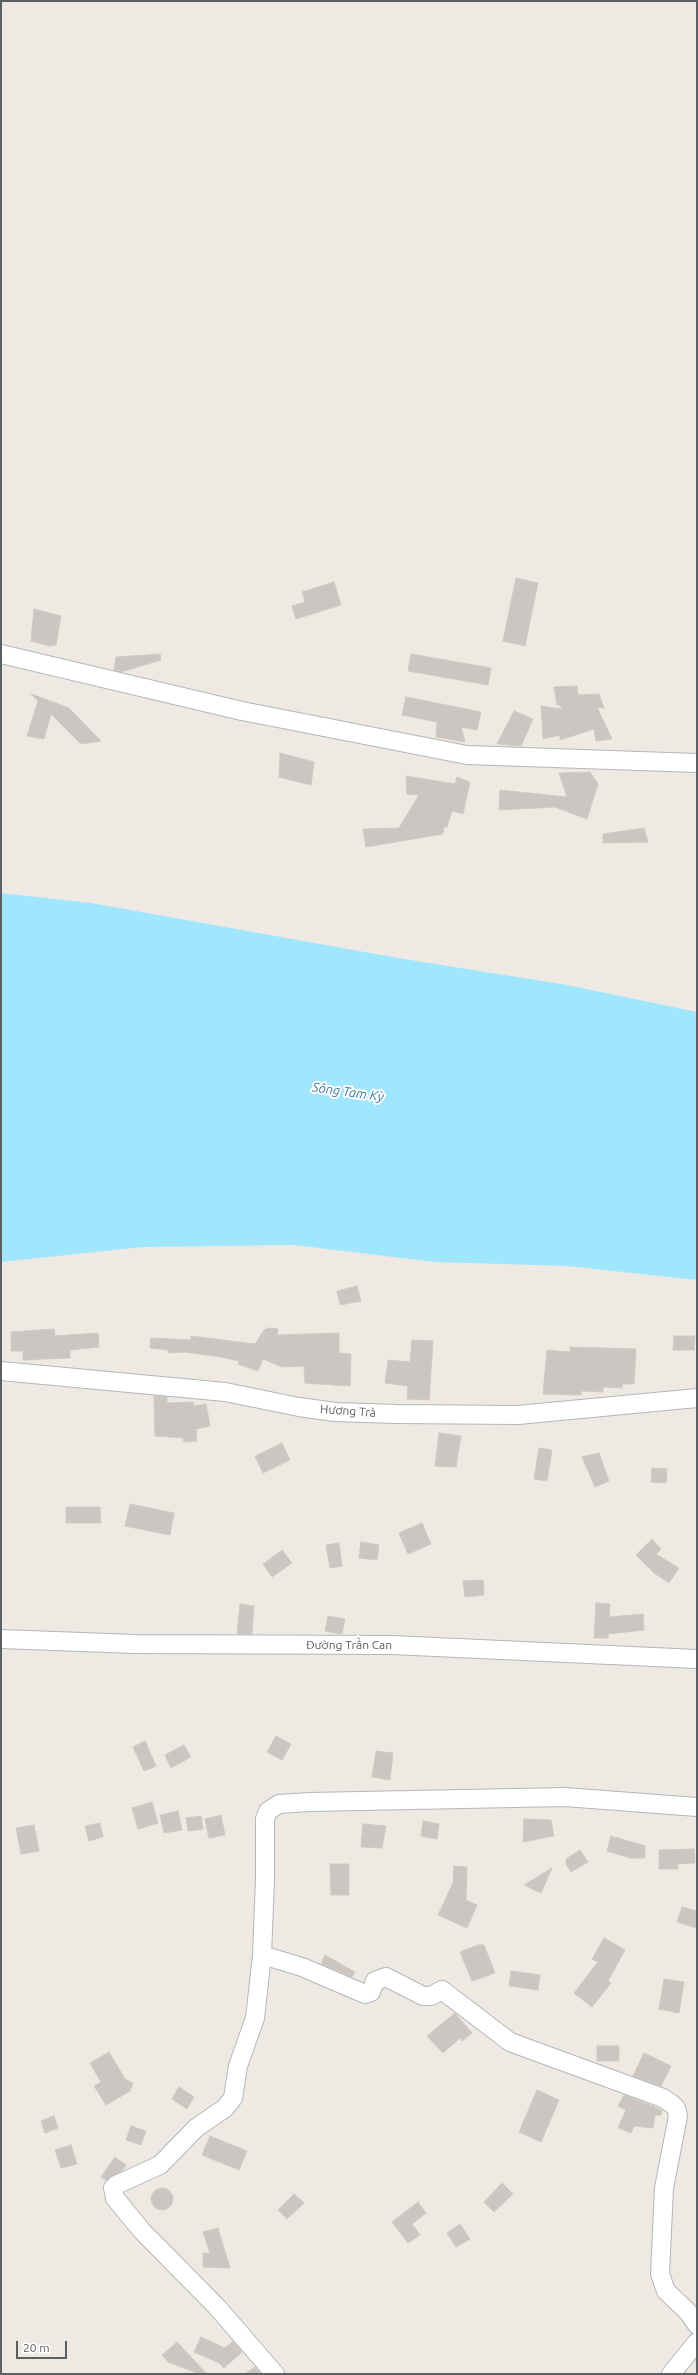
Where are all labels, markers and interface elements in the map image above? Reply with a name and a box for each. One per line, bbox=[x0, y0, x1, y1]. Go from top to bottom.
water label: Sông Tam Kỳ bbox=[311, 1079, 385, 1105]
street label: Hương Trà bbox=[320, 1402, 376, 1420]
street label: Đường Trần Can bbox=[306, 1638, 392, 1652]
scale bar bbox=[18, 2333, 69, 2359]
text: 20 m bbox=[23, 2341, 50, 2354]

